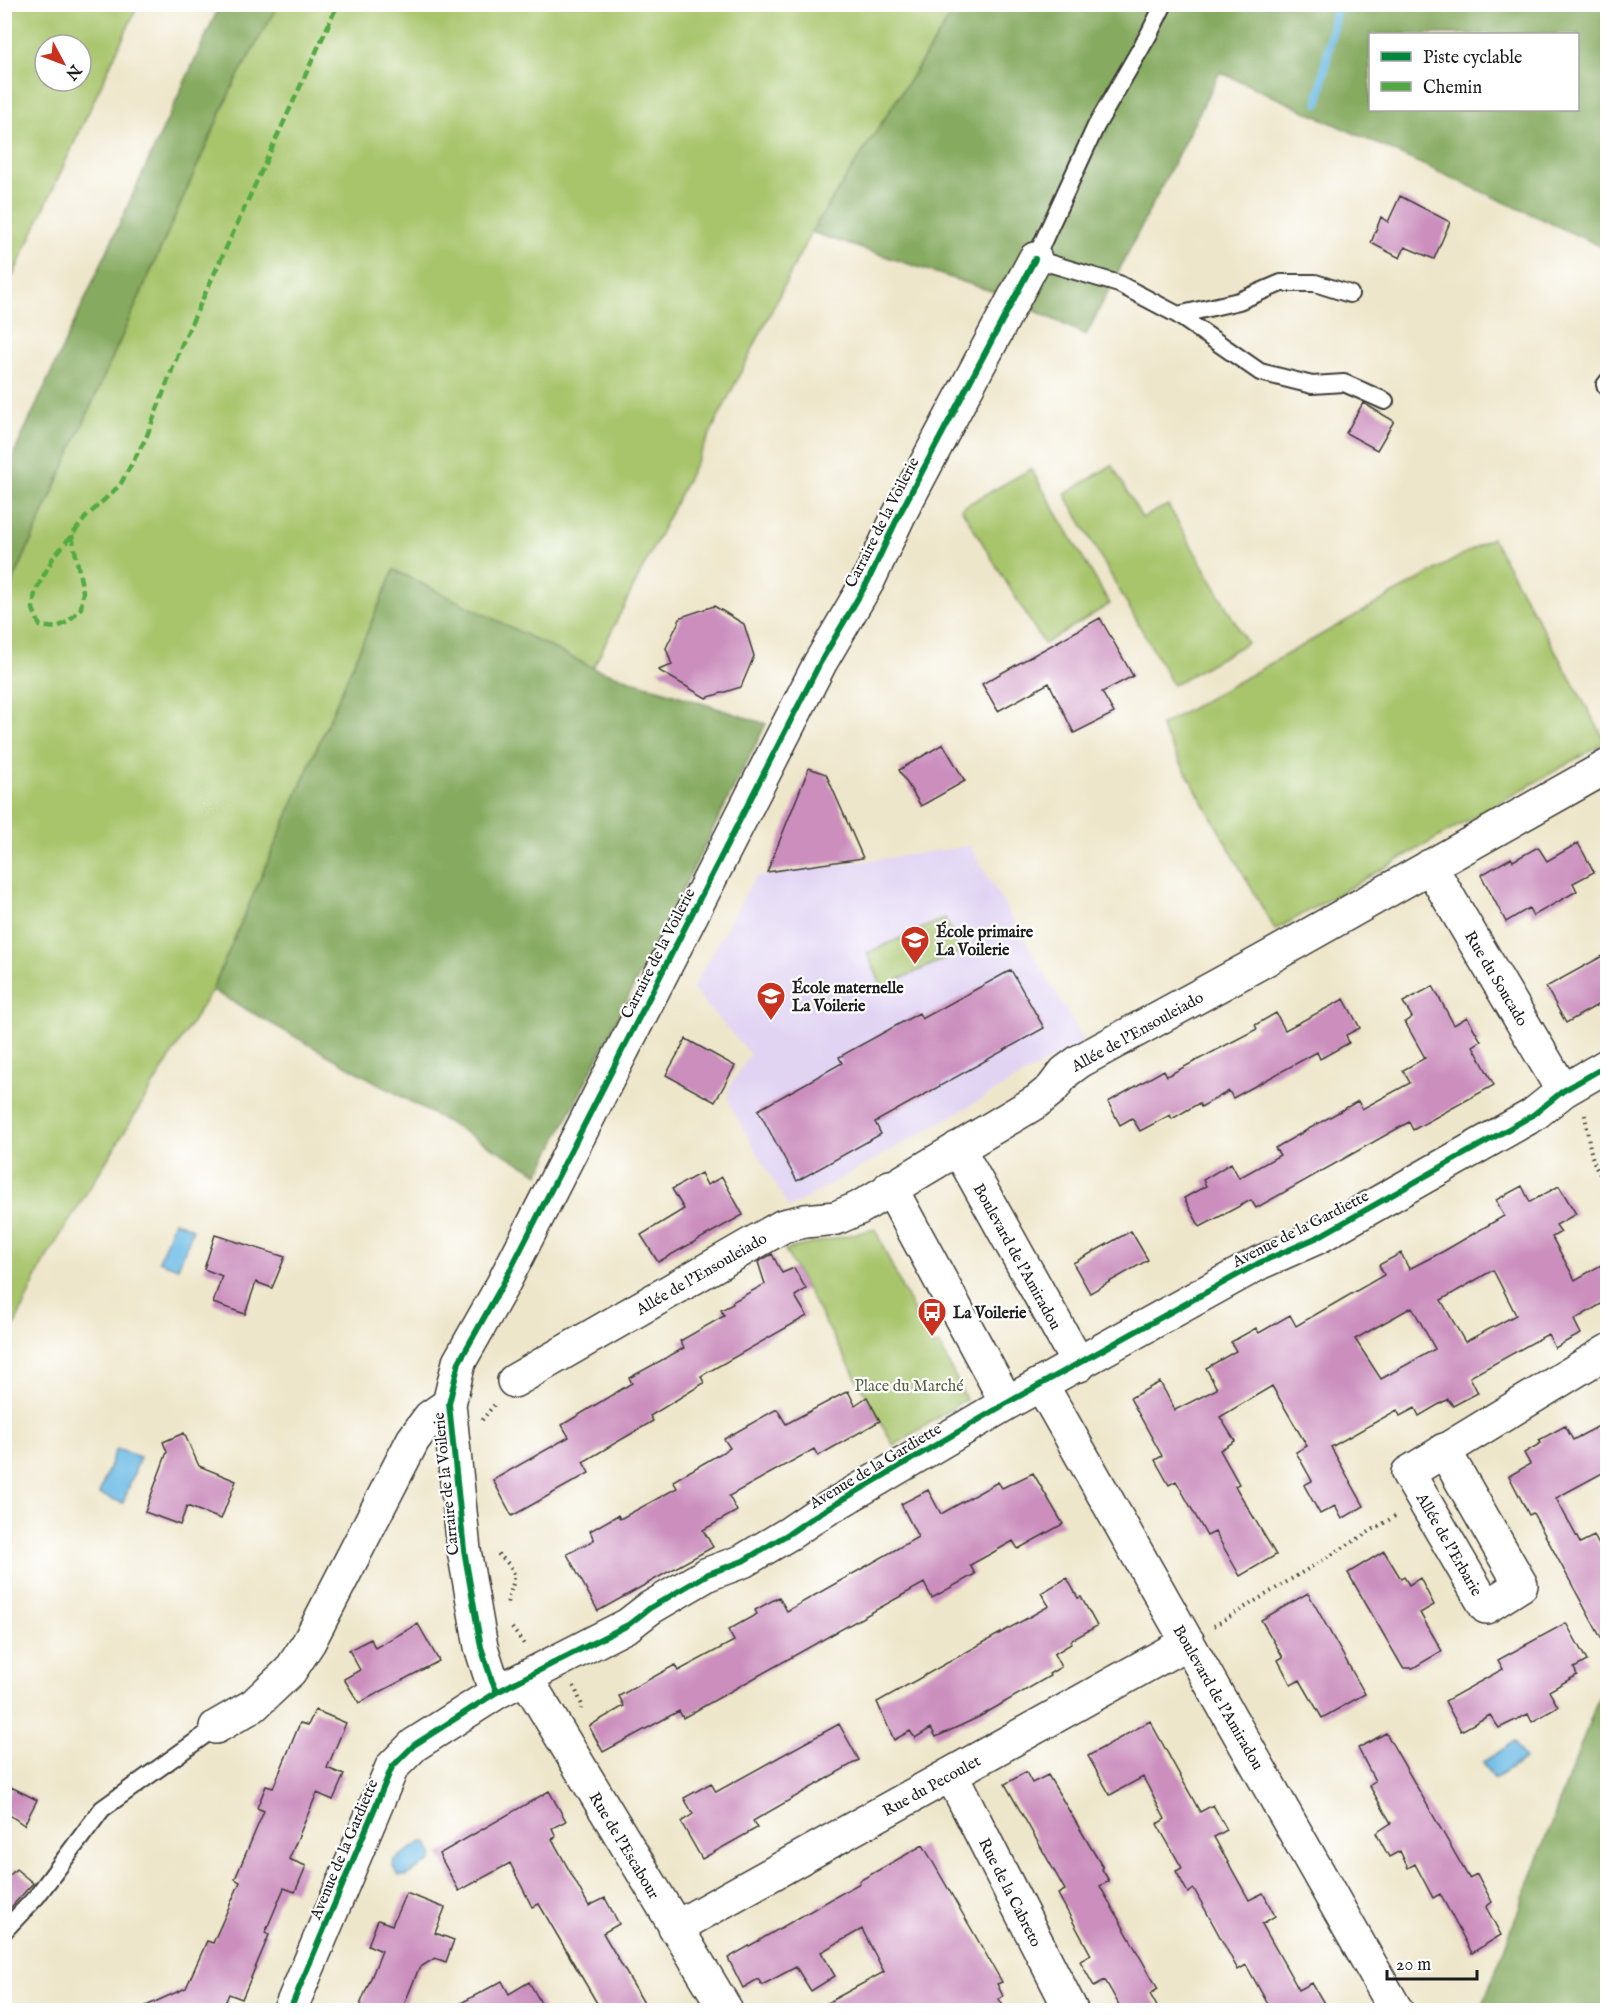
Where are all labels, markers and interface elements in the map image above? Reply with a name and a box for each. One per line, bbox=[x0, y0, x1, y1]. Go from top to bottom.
north arrow bbox=[33, 33, 93, 93]
legend bbox=[1369, 33, 1579, 111]
text: Piste cyclable bbox=[1423, 47, 1522, 70]
text: N bbox=[61, 59, 86, 83]
text: Chemin bbox=[1423, 77, 1482, 100]
street label: Carraire de la Voilerie bbox=[841, 454, 924, 591]
street label: Carraire de la Voilerie bbox=[617, 885, 700, 1022]
place label: École primaire La Voilerie bbox=[936, 921, 1034, 961]
school or university icon: École primaire La Voilerie bbox=[899, 924, 931, 966]
street label: Rue du Soucado bbox=[1459, 928, 1532, 1031]
place label: École maternelle La Voilerie bbox=[792, 977, 904, 1017]
school or university icon: École maternelle La Voilerie bbox=[755, 980, 787, 1022]
street label: Allée de l'Ensouleiado bbox=[1068, 988, 1208, 1078]
street label: Boulevard de l'Amiradou bbox=[968, 1180, 1065, 1334]
street label: Avenue de la Gardiette bbox=[1228, 1187, 1372, 1273]
street label: Allée de l'Ensouleiado bbox=[632, 1229, 771, 1321]
bus stop icon: La Voilerie bbox=[916, 1296, 948, 1338]
place label: La Voilerie bbox=[953, 1304, 1027, 1324]
park label: Place du Marché bbox=[854, 1377, 964, 1397]
street label: Carraire de la Voilerie bbox=[430, 1411, 464, 1556]
street label: Avenue de la Gardiette bbox=[806, 1419, 946, 1515]
street label: Allée de l'Erbarie bbox=[1410, 1489, 1486, 1600]
street label: Boulevard de l'Amiradou bbox=[1168, 1622, 1267, 1774]
street label: Rue du Pecoulet bbox=[880, 1751, 985, 1822]
street label: Avenue de la Gardiette bbox=[306, 1777, 383, 1924]
street label: Rue de l'Escabour bbox=[584, 1789, 663, 1903]
street label: Rue de la Cabreto bbox=[973, 1835, 1045, 1951]
scale bar bbox=[1387, 1943, 1477, 1981]
text: 20 m bbox=[1396, 1954, 1431, 1977]

